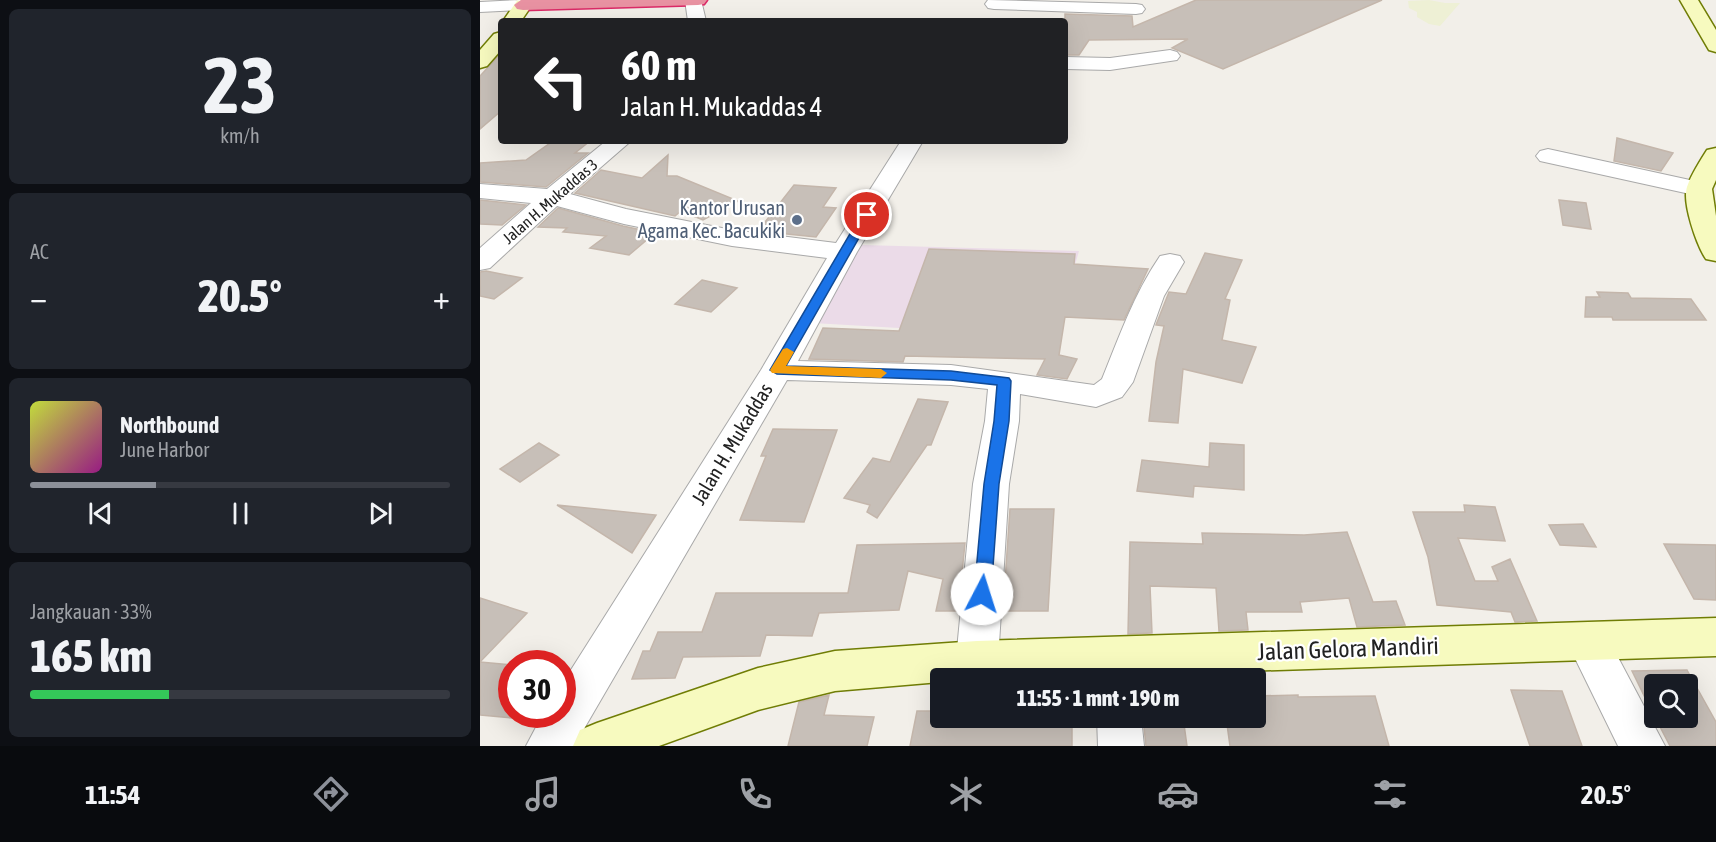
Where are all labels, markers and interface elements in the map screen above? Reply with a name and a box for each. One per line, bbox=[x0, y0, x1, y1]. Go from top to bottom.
text: 23 bbox=[203, 40, 277, 130]
text: 60 m bbox=[621, 41, 696, 89]
icon: left bbox=[522, 42, 600, 120]
text: Jalan H. Mukaddas 4 bbox=[621, 91, 823, 122]
text: km/h bbox=[220, 124, 260, 147]
street label: Jalan H. Mukaddas 3 bbox=[499, 155, 601, 247]
pin bbox=[841, 189, 892, 240]
place label: Kantor Urusan Agama Kec. Bacukiki bbox=[638, 196, 785, 242]
icon: arrive bbox=[850, 198, 883, 231]
marker: Kantor Urusan Agama Kec. Bacukiki bbox=[790, 213, 804, 227]
text: AC bbox=[30, 240, 49, 263]
text: 20.5° bbox=[198, 270, 282, 322]
text: − bbox=[30, 278, 47, 316]
text: + bbox=[433, 278, 450, 316]
street label: Jalan H. Mukaddas bbox=[686, 379, 777, 508]
text: Northbound bbox=[120, 412, 219, 438]
text: June Harbor bbox=[120, 438, 209, 461]
icon: previous bbox=[84, 497, 117, 530]
icon: pause bbox=[224, 497, 257, 530]
icon: next bbox=[364, 497, 397, 530]
position arrow bbox=[950, 562, 1014, 626]
text: Jangkauan · 33% bbox=[30, 600, 152, 623]
text: 165 km bbox=[30, 630, 152, 682]
street label: Jalan Gelora Mandiri bbox=[1257, 632, 1439, 665]
speed limit sign: 30 bbox=[498, 650, 576, 728]
map controls bbox=[1644, 674, 1698, 728]
button: search bbox=[1644, 674, 1698, 728]
text: 11:55 · 1 mnt · 190 m bbox=[1017, 685, 1179, 711]
icon: directions bbox=[310, 773, 352, 815]
icon: music bbox=[522, 773, 564, 815]
icon: phone bbox=[734, 773, 776, 815]
icon: climate bbox=[945, 773, 987, 815]
icon: car bbox=[1157, 773, 1199, 815]
icon: filters bbox=[1369, 773, 1411, 815]
text: 11:54 bbox=[85, 779, 140, 810]
text: 20.5° bbox=[1581, 779, 1631, 810]

